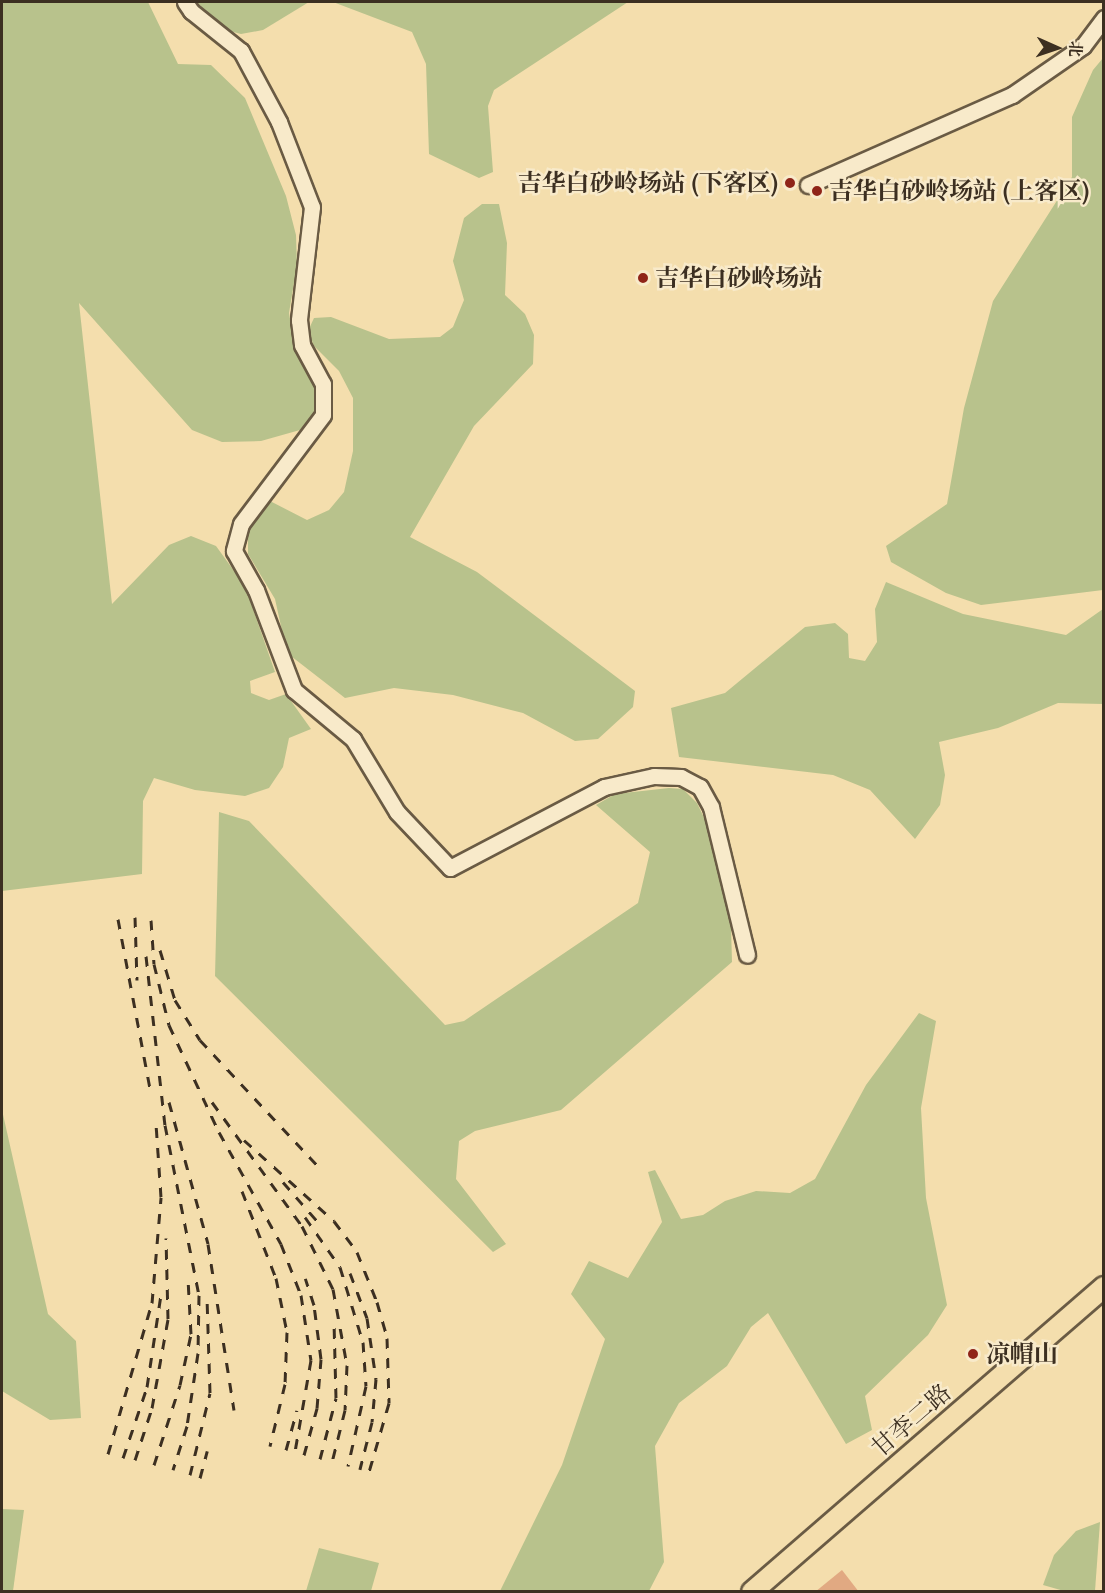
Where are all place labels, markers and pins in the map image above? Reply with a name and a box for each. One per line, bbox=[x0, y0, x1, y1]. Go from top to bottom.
place label: 吉华白砂岭场站 (下客区) bbox=[518, 169, 778, 197]
marker: 吉华白砂岭场站 (下客区) bbox=[783, 176, 797, 190]
place label: 吉华白砂岭场站 (上客区) bbox=[829, 177, 1089, 205]
marker: 吉华白砂岭场站 (上客区) bbox=[810, 184, 824, 198]
place label: 吉华白砂岭场站 bbox=[655, 264, 823, 292]
marker: 吉华白砂岭场站 bbox=[636, 271, 650, 285]
place label: 凉帽山 bbox=[986, 1340, 1058, 1368]
marker: 凉帽山 bbox=[964, 1345, 982, 1363]

